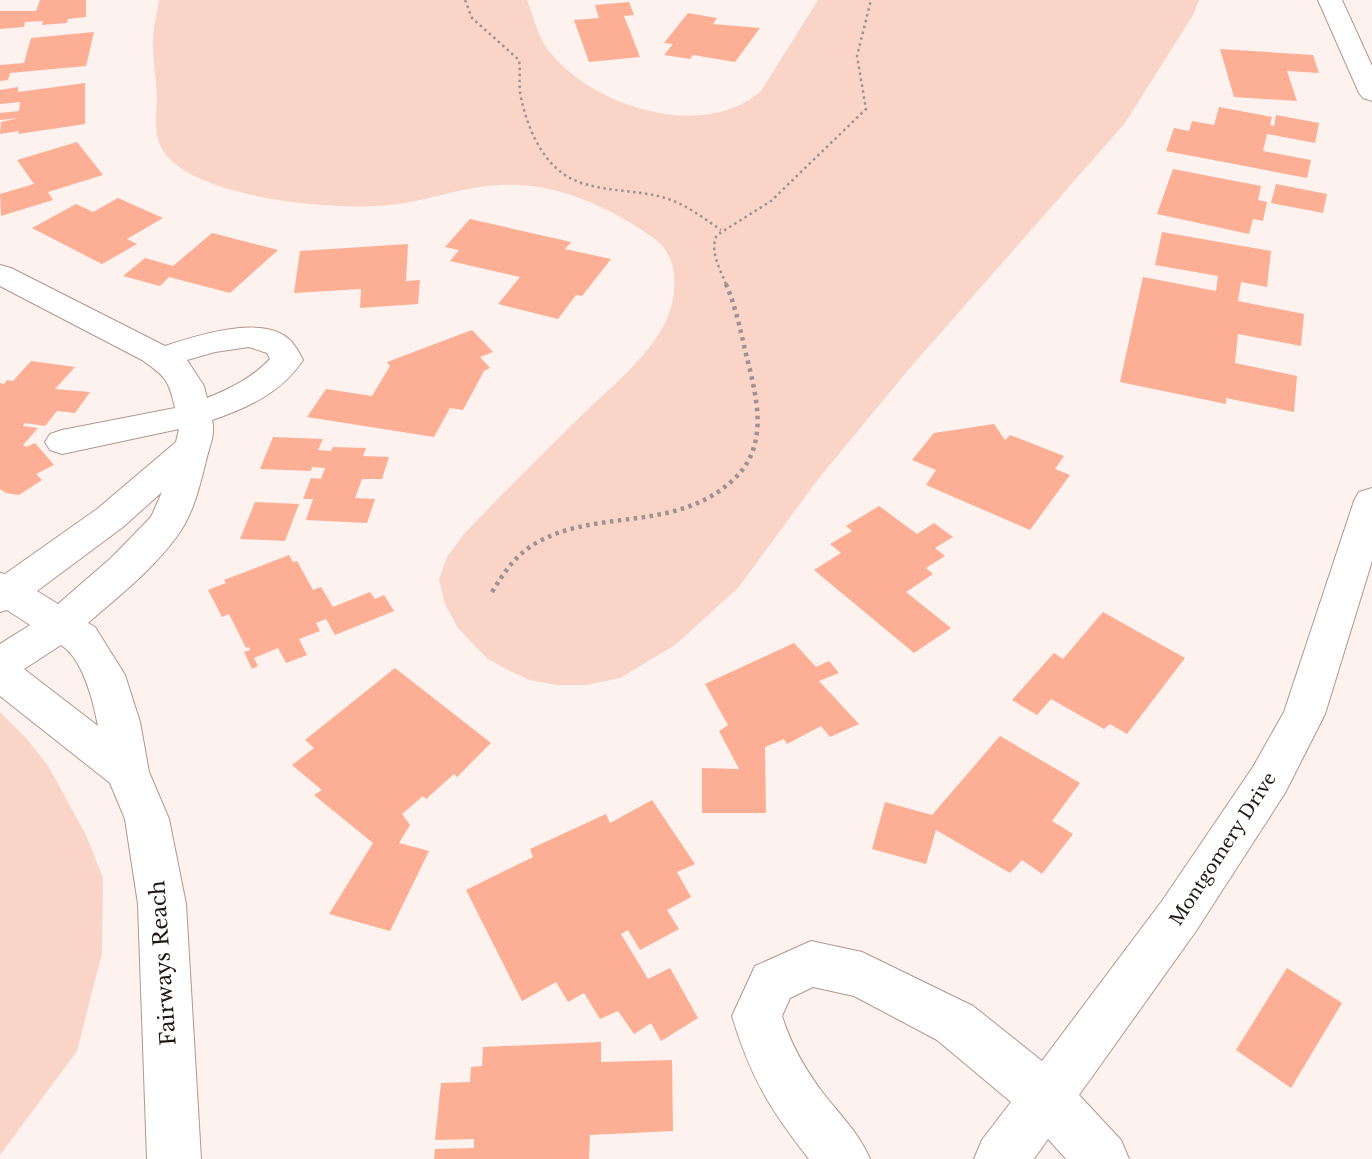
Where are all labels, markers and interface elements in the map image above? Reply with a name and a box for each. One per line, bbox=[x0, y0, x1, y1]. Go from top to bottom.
street label: Montgomery Drive bbox=[1165, 768, 1281, 930]
street label: Fairways Reach bbox=[144, 880, 182, 1046]

